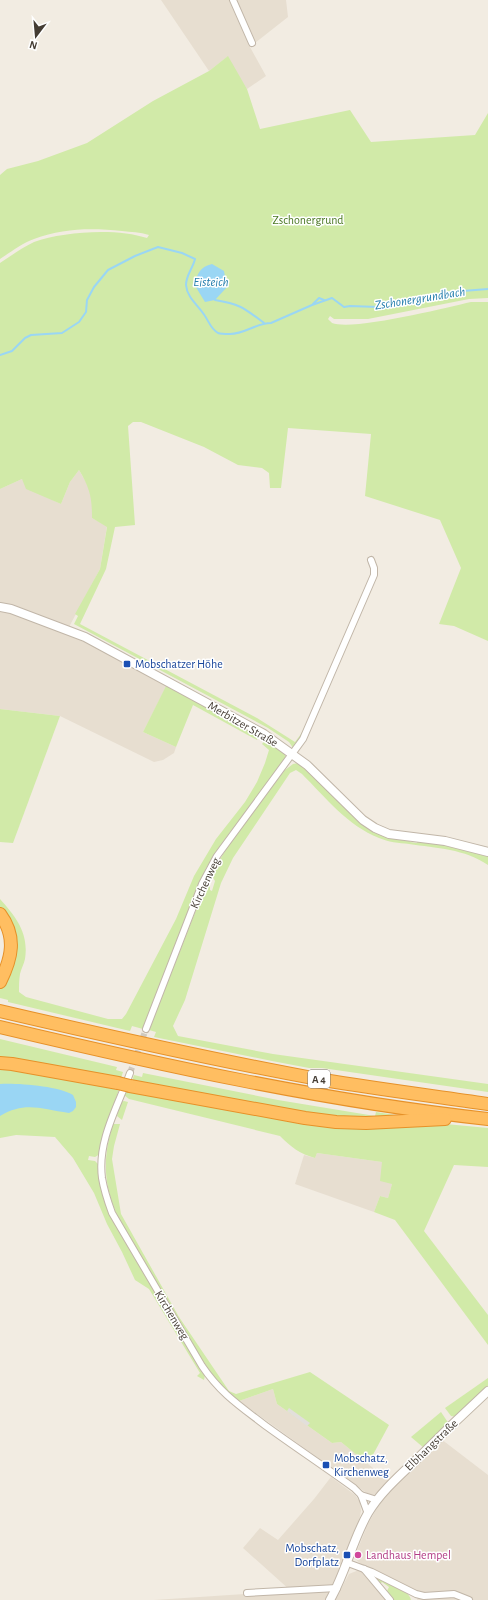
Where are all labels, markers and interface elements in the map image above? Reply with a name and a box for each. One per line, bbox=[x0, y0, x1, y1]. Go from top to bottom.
north arrow bbox=[16, 16, 56, 56]
text: N bbox=[28, 39, 39, 51]
park label: Zschonergrund bbox=[272, 214, 344, 226]
water label: Eisteich bbox=[193, 276, 229, 289]
water label: Zschonergrundbach bbox=[374, 285, 466, 313]
place label: Mobschatzer Höhe bbox=[135, 658, 223, 670]
marker: Mobschatzer Höhe bbox=[122, 659, 132, 669]
street label: Merbitzer Straße bbox=[206, 699, 280, 749]
street label: Kirchenweg bbox=[188, 855, 222, 910]
road number: A 4 bbox=[308, 1070, 330, 1088]
street label: Kirchenweg bbox=[153, 1288, 191, 1342]
street label: Elbhangstraße bbox=[402, 1417, 460, 1473]
place label: Mobschatz, Kirchenweg bbox=[334, 1452, 389, 1478]
marker: Mobschatz, Kirchenweg bbox=[321, 1460, 331, 1470]
place label: Mobschatz, Dorfplatz bbox=[285, 1542, 339, 1568]
place label: Landhaus Hempel bbox=[366, 1549, 451, 1561]
marker: Mobschatz, Dorfplatz bbox=[342, 1550, 352, 1560]
marker: Landhaus Hempel bbox=[353, 1550, 363, 1560]

